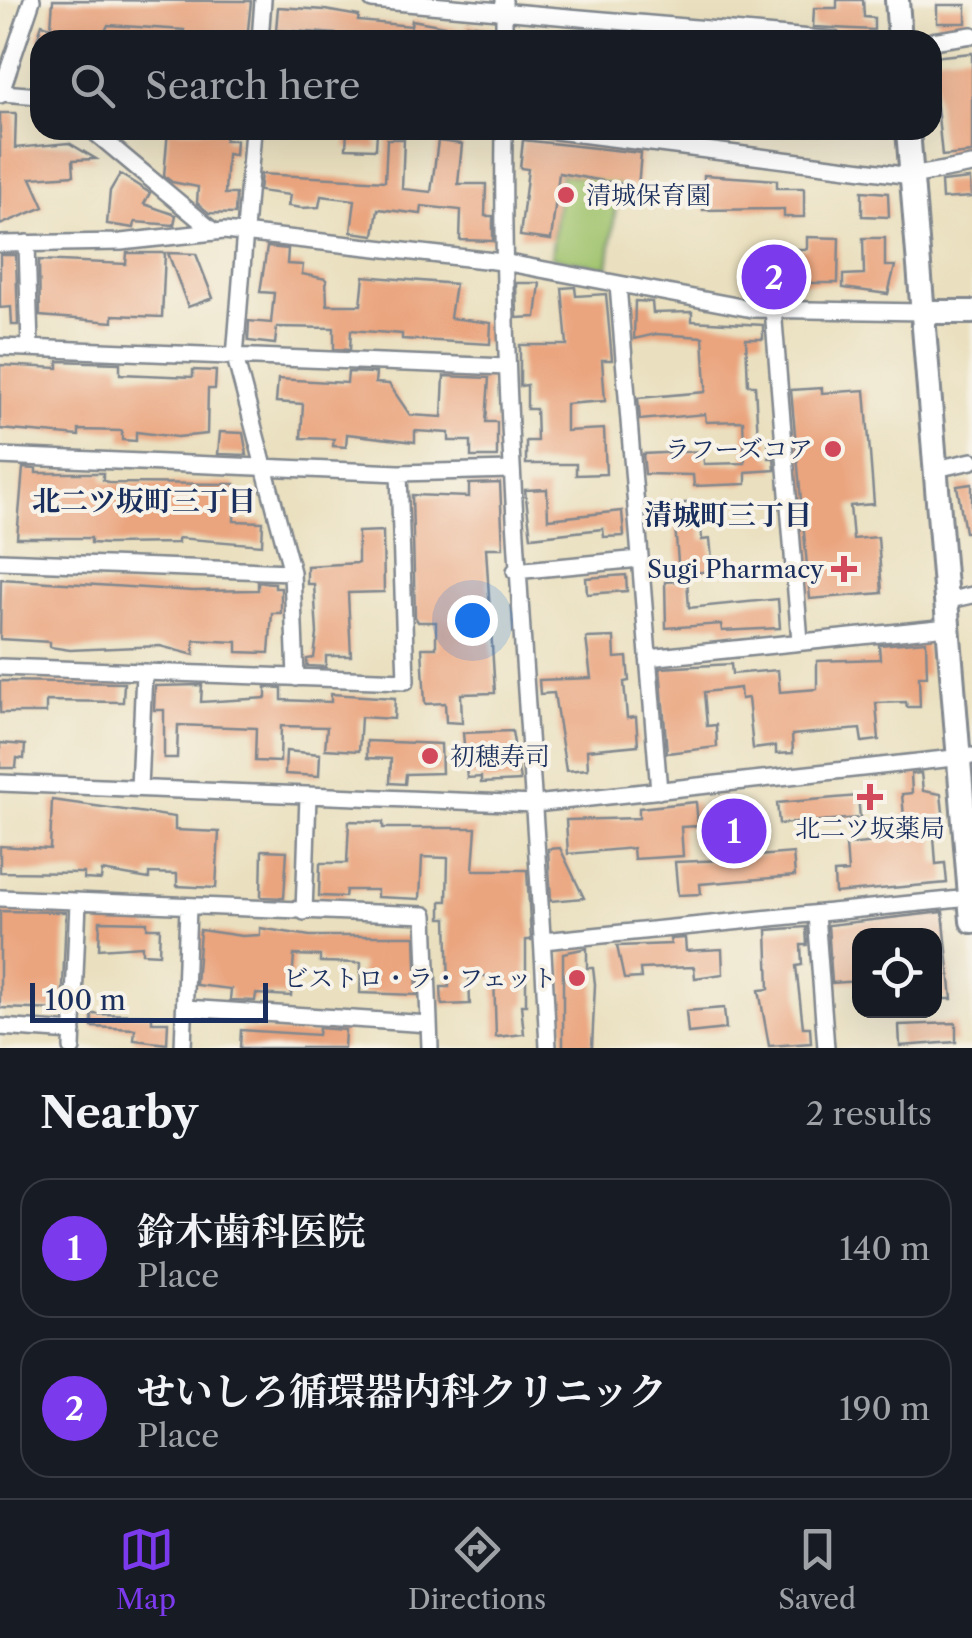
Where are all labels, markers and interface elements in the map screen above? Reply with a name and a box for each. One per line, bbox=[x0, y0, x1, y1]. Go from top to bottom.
search box bbox=[30, 30, 942, 140]
icon: search bbox=[65, 58, 120, 113]
text: Search here bbox=[145, 62, 360, 109]
place label: 清城保育園 bbox=[586, 180, 711, 211]
marker: 清城保育園 bbox=[555, 184, 577, 206]
pin: 2 bbox=[742, 240, 806, 314]
place label: ラフーズコア bbox=[665, 434, 813, 465]
marker: ラフーズコア bbox=[822, 438, 844, 460]
district label: 北二ツ坂町三丁目 bbox=[32, 484, 256, 518]
district label: 清城町三丁目 bbox=[644, 498, 812, 532]
place label: Sugi Pharmacy bbox=[647, 554, 825, 585]
marker: Sugi Pharmacy bbox=[833, 558, 855, 580]
your location bbox=[447, 595, 498, 646]
place label: 初穂寿司 bbox=[450, 741, 550, 772]
marker: 初穂寿司 bbox=[419, 745, 441, 767]
marker: 北二ツ坂薬局 bbox=[859, 786, 881, 808]
pin: 1 bbox=[702, 794, 766, 868]
place label: 北二ツ坂薬局 bbox=[795, 813, 945, 844]
map controls bbox=[852, 928, 942, 1018]
button: locate bbox=[852, 928, 942, 1018]
place label: ビストロ・ラ・フェット bbox=[283, 963, 557, 994]
marker: ビストロ・ラ・フェット bbox=[566, 967, 588, 989]
scale bar bbox=[30, 978, 268, 1023]
text: 100 m bbox=[45, 983, 126, 1017]
text: Nearby bbox=[40, 1087, 198, 1139]
text: 2 results bbox=[806, 1094, 932, 1133]
text: 鈴木歯科医院 bbox=[137, 1208, 365, 1255]
text: 1 bbox=[67, 1229, 82, 1268]
text: 140 m bbox=[839, 1229, 930, 1268]
text: Place bbox=[137, 1256, 219, 1295]
text: せいしろ循環器内科クリニック bbox=[137, 1368, 667, 1415]
text: 2 bbox=[65, 1389, 84, 1428]
text: 190 m bbox=[839, 1389, 930, 1428]
text: Place bbox=[137, 1416, 219, 1455]
tab: Map bbox=[116, 1522, 176, 1616]
tab: Directions bbox=[408, 1522, 546, 1616]
tab: Saved bbox=[778, 1522, 856, 1616]

